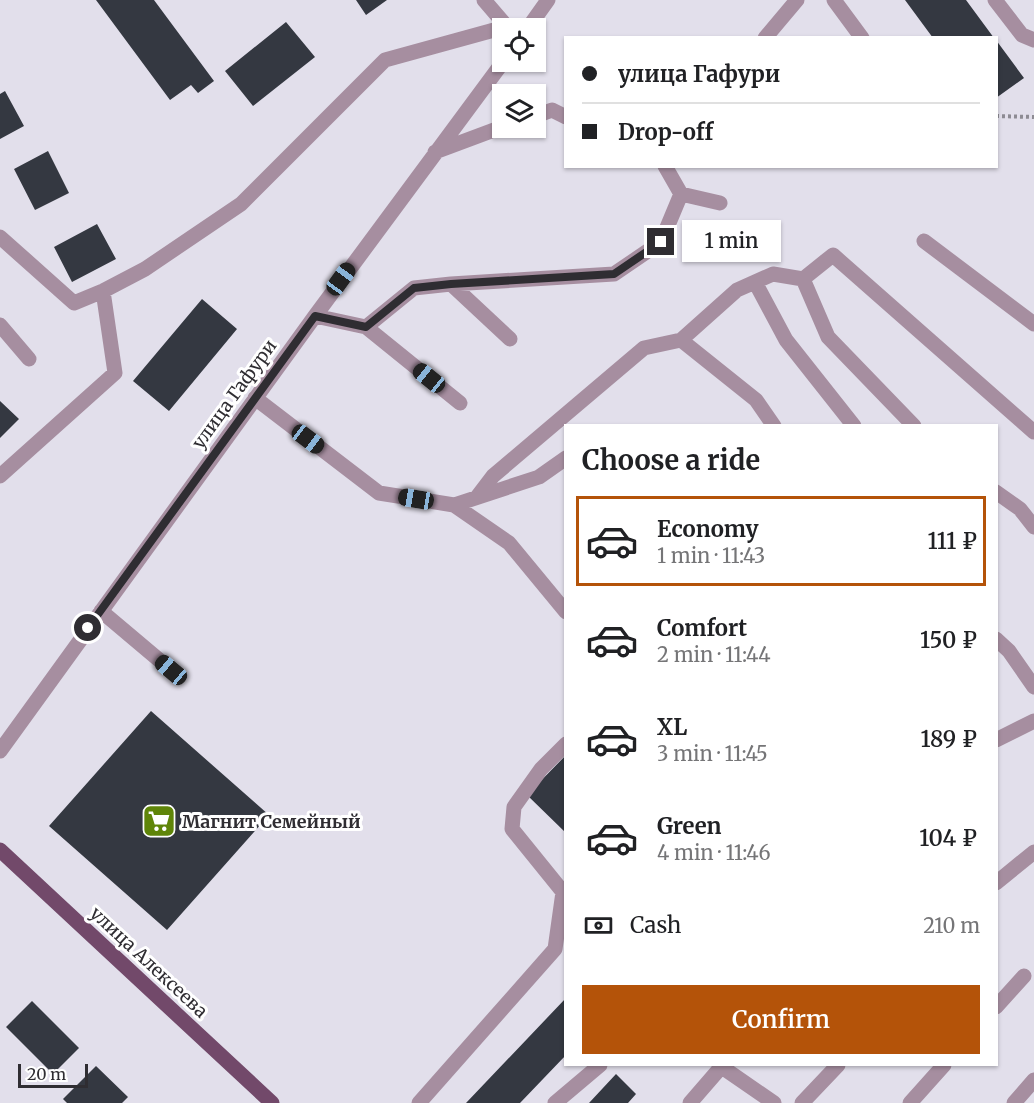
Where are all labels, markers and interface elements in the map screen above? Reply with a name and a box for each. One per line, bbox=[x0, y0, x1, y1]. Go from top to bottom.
map controls bbox=[492, 18, 546, 138]
button: locate bbox=[492, 18, 546, 72]
text: улица Гафури bbox=[618, 60, 780, 88]
button: layers bbox=[492, 84, 546, 138]
text: Drop-off bbox=[618, 118, 713, 146]
callout: 1 min bbox=[682, 221, 781, 263]
route end bbox=[647, 228, 674, 255]
text: 1 min bbox=[705, 228, 758, 253]
car bbox=[323, 259, 359, 299]
street label: улица Гафури bbox=[187, 335, 281, 453]
car bbox=[409, 360, 449, 396]
car bbox=[288, 421, 328, 457]
text: Choose a ride bbox=[582, 443, 760, 477]
car bbox=[397, 487, 435, 511]
icon: car bbox=[585, 514, 639, 568]
text: Economy bbox=[657, 515, 758, 543]
text: 111 ₽ bbox=[927, 527, 977, 555]
text: 1 min · 11:43 bbox=[657, 543, 765, 568]
icon: car bbox=[585, 613, 639, 667]
route start bbox=[74, 614, 101, 641]
text: Comfort bbox=[657, 614, 747, 642]
text: 150 ₽ bbox=[920, 626, 977, 654]
text: 2 min · 11:44 bbox=[657, 642, 771, 667]
car bbox=[151, 652, 191, 688]
icon: car bbox=[585, 712, 639, 766]
text: XL bbox=[657, 713, 687, 741]
text: 189 ₽ bbox=[921, 725, 977, 753]
text: 3 min · 11:45 bbox=[657, 741, 768, 766]
supermarket icon: Магнит Семейный bbox=[141, 803, 177, 839]
place label: Магнит Семейный bbox=[182, 810, 361, 833]
icon: car bbox=[585, 811, 639, 865]
text: Green bbox=[657, 812, 721, 840]
text: 104 ₽ bbox=[919, 824, 977, 852]
text: 4 min · 11:46 bbox=[657, 840, 771, 865]
street label: улица Алексеева bbox=[85, 902, 213, 1023]
icon: cash bbox=[582, 909, 615, 942]
text: Cash bbox=[630, 911, 681, 939]
text: 210 m bbox=[923, 913, 980, 938]
button: Confirm bbox=[582, 985, 980, 1054]
scale bar bbox=[18, 1061, 88, 1088]
text: 20 m bbox=[27, 1064, 66, 1084]

